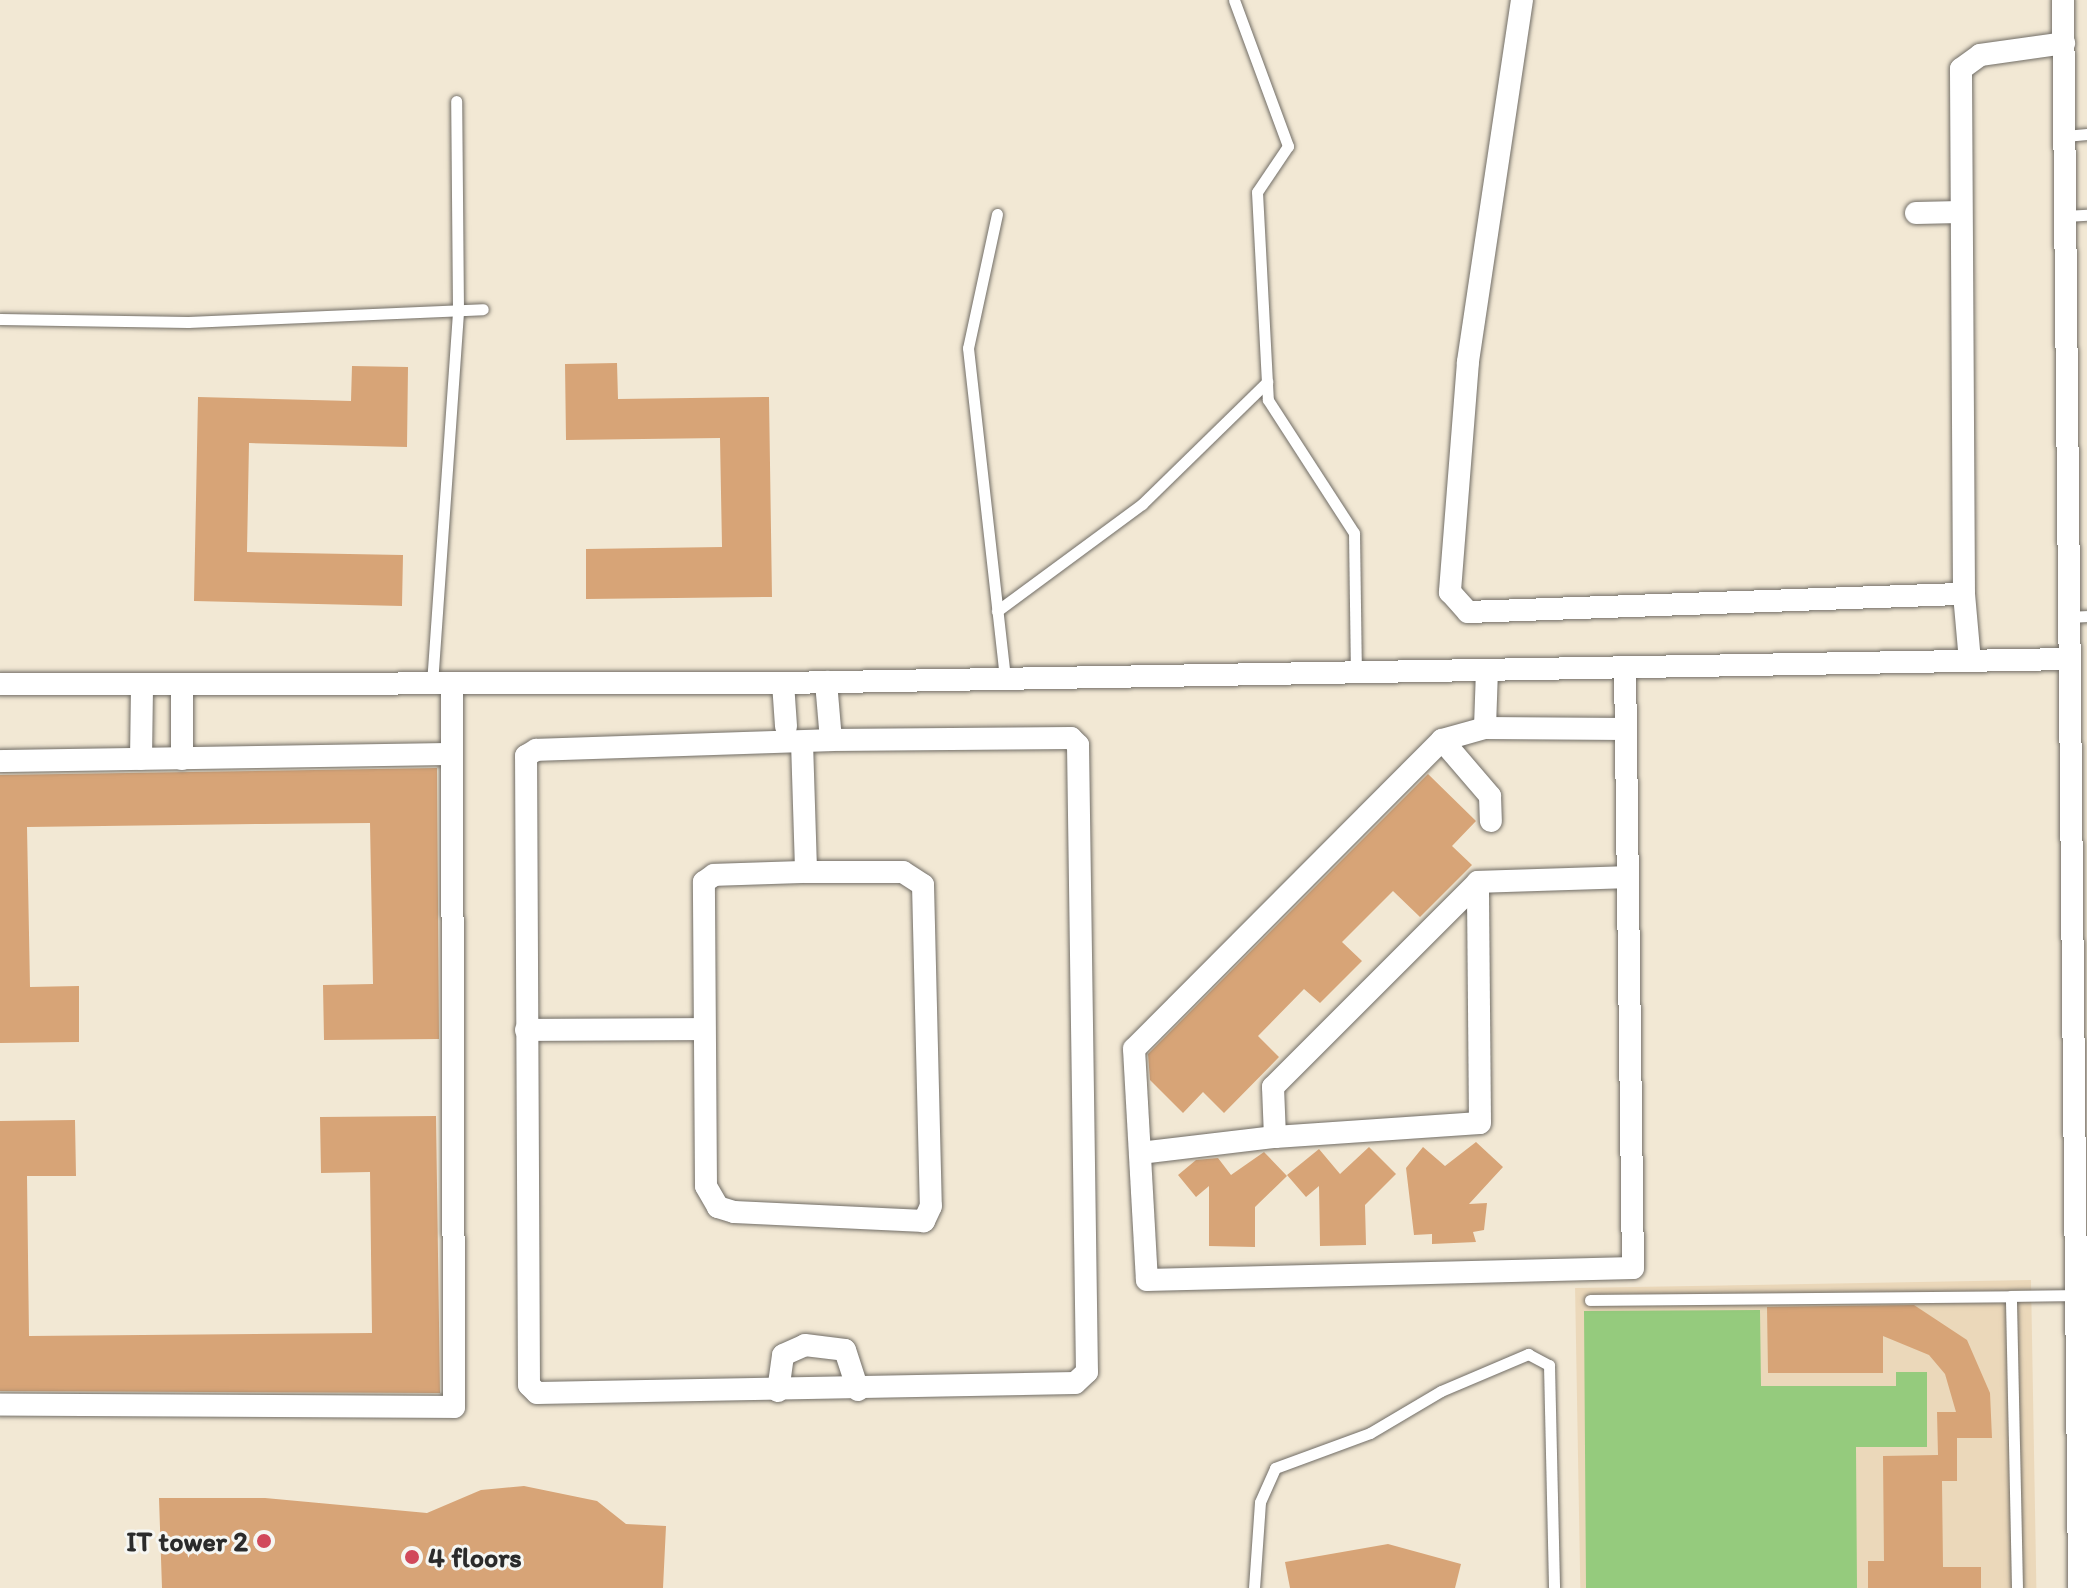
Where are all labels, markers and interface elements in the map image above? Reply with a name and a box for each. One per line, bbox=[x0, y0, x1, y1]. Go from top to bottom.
place label: IT tower 2 bbox=[126, 1524, 248, 1558]
marker: IT tower 2 bbox=[255, 1532, 273, 1550]
place label: 4 floors bbox=[428, 1540, 522, 1574]
marker: 4 floors bbox=[403, 1548, 421, 1566]

